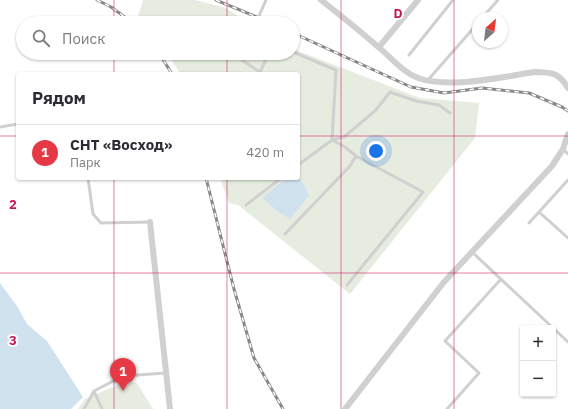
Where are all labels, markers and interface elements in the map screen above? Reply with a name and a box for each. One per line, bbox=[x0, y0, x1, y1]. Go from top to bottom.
text: D bbox=[393, 5, 403, 22]
north arrow bbox=[472, 12, 508, 48]
search box bbox=[16, 16, 300, 60]
icon: search bbox=[30, 27, 52, 49]
text: Поиск bbox=[62, 29, 105, 48]
text: Рядом bbox=[32, 87, 86, 109]
text: СНТ «Восход» bbox=[70, 135, 172, 154]
your location bbox=[366, 141, 386, 161]
text: 1 bbox=[41, 144, 49, 161]
text: 420 m bbox=[246, 144, 284, 161]
text: Парк bbox=[70, 154, 101, 171]
text: 2 bbox=[9, 196, 17, 213]
map controls bbox=[520, 325, 556, 397]
button: + bbox=[520, 325, 556, 361]
text: 3 bbox=[9, 332, 17, 349]
pin: 1 bbox=[110, 358, 136, 391]
button: − bbox=[520, 361, 556, 397]

